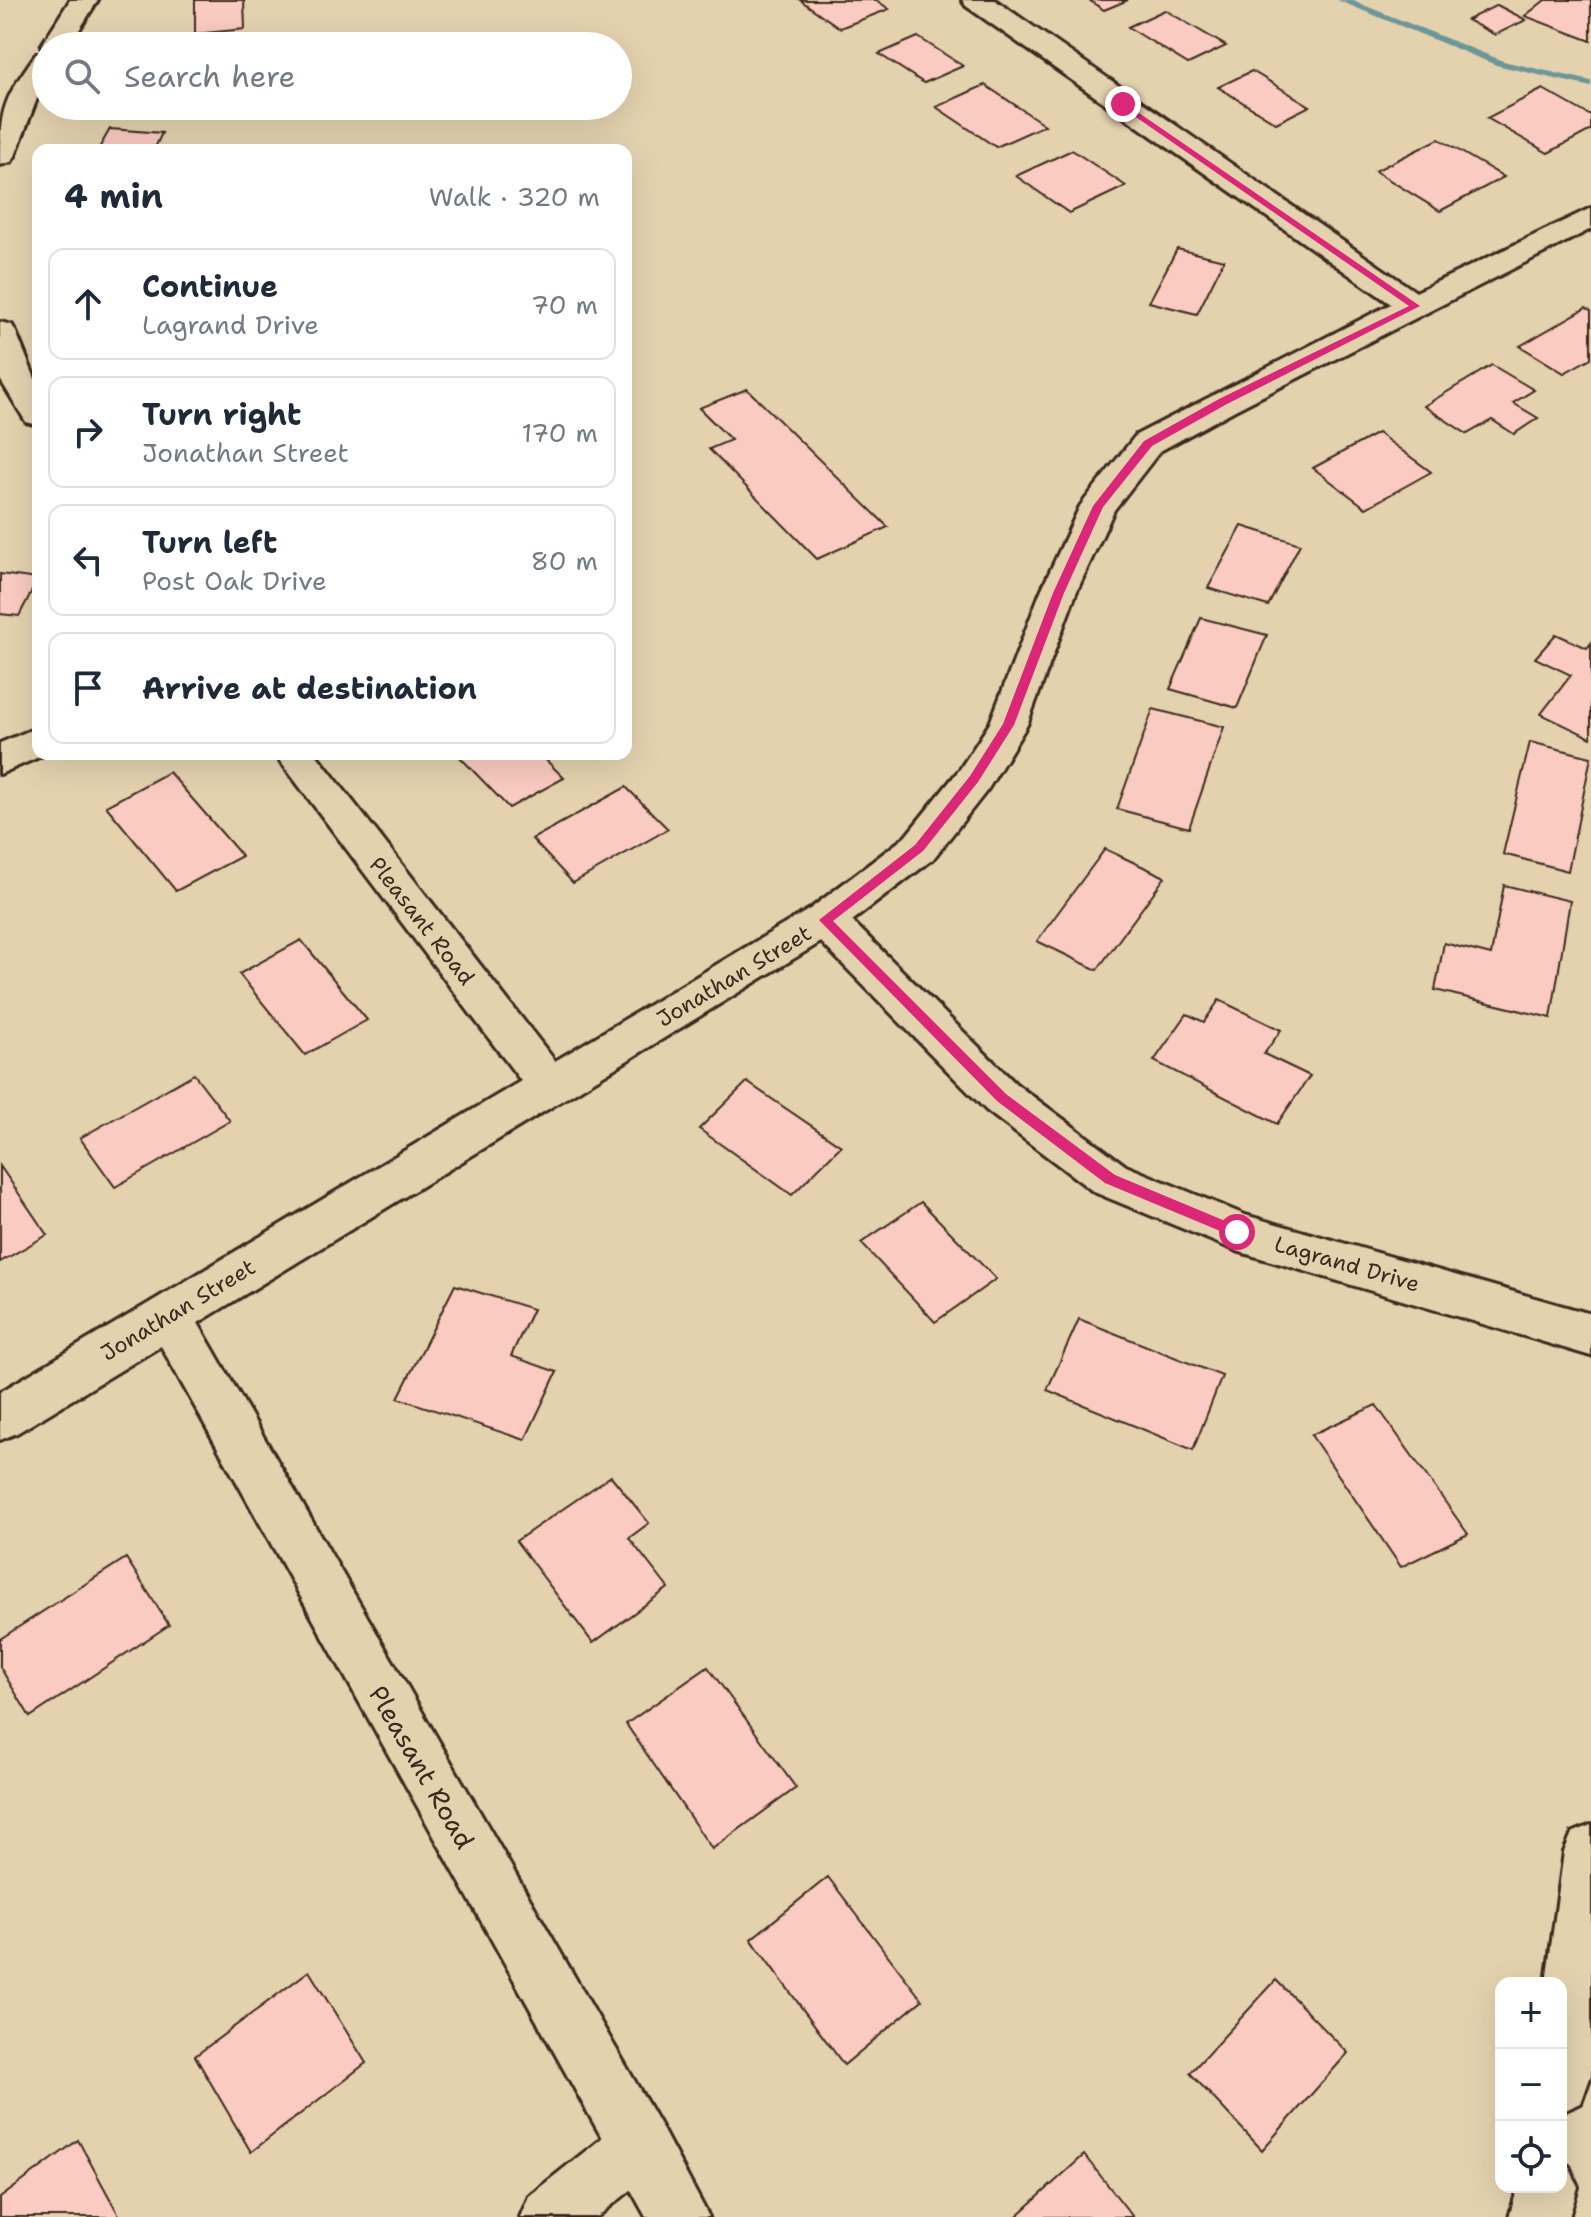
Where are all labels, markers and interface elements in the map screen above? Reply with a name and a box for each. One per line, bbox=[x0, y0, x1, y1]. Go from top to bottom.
search box bbox=[32, 32, 632, 120]
icon: search bbox=[60, 54, 104, 98]
text: Search here bbox=[124, 56, 295, 97]
route end bbox=[1105, 86, 1141, 122]
text: 4 min bbox=[64, 173, 163, 219]
text: Walk · 320 m bbox=[429, 179, 600, 214]
text: Continue bbox=[142, 266, 278, 307]
icon: ahead bbox=[66, 282, 110, 326]
text: 70 m bbox=[531, 287, 598, 322]
text: Lagrand Drive bbox=[142, 307, 319, 342]
text: Turn right bbox=[142, 394, 301, 435]
icon: right bbox=[66, 410, 110, 454]
text: 170 m bbox=[521, 415, 598, 450]
text: Jonathan Street bbox=[142, 435, 349, 470]
text: Turn left bbox=[142, 522, 277, 563]
icon: left bbox=[66, 538, 110, 582]
text: 80 m bbox=[531, 543, 598, 578]
text: Post Oak Drive bbox=[142, 563, 327, 598]
icon: arrive bbox=[66, 666, 110, 710]
text: Arrive at destination bbox=[142, 668, 477, 709]
street label: Pleasant Road bbox=[363, 851, 481, 991]
street label: Jonathan Street bbox=[651, 918, 817, 1034]
route start bbox=[1219, 1214, 1255, 1250]
street label: Lagrand Drive bbox=[1271, 1229, 1423, 1299]
street label: Jonathan Street bbox=[95, 1252, 261, 1368]
street label: Pleasant Road bbox=[361, 1679, 483, 1855]
map controls bbox=[1495, 1977, 1567, 2193]
button: + bbox=[1495, 1977, 1567, 2049]
button: − bbox=[1495, 2049, 1567, 2121]
button: locate bbox=[1495, 2121, 1567, 2193]

